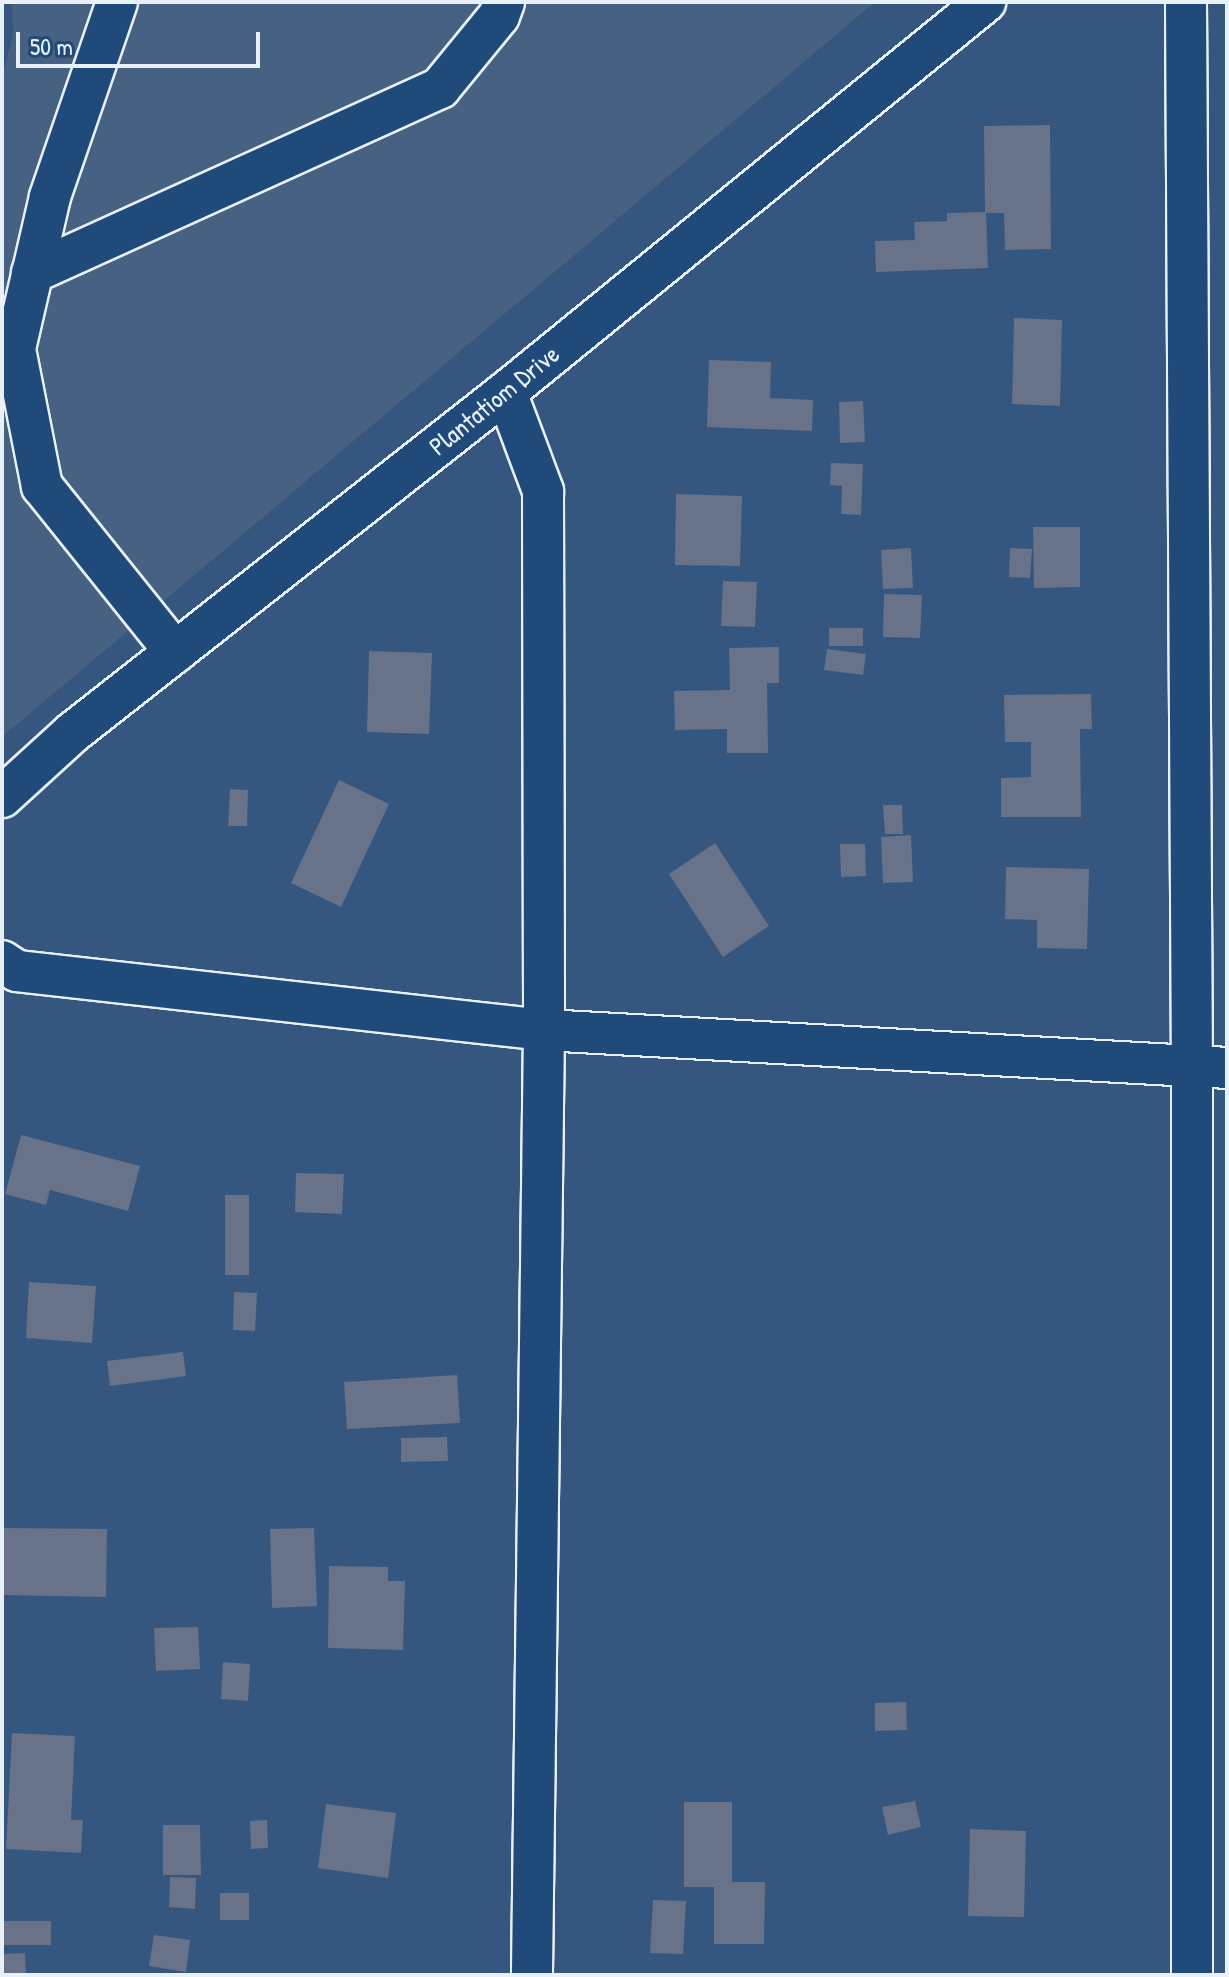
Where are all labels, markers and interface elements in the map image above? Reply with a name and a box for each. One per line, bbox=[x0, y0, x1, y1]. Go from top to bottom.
scale bar bbox=[20, 16, 264, 66]
text: 50 m bbox=[30, 30, 73, 62]
street label: Plantatiom Drive bbox=[423, 338, 565, 462]

